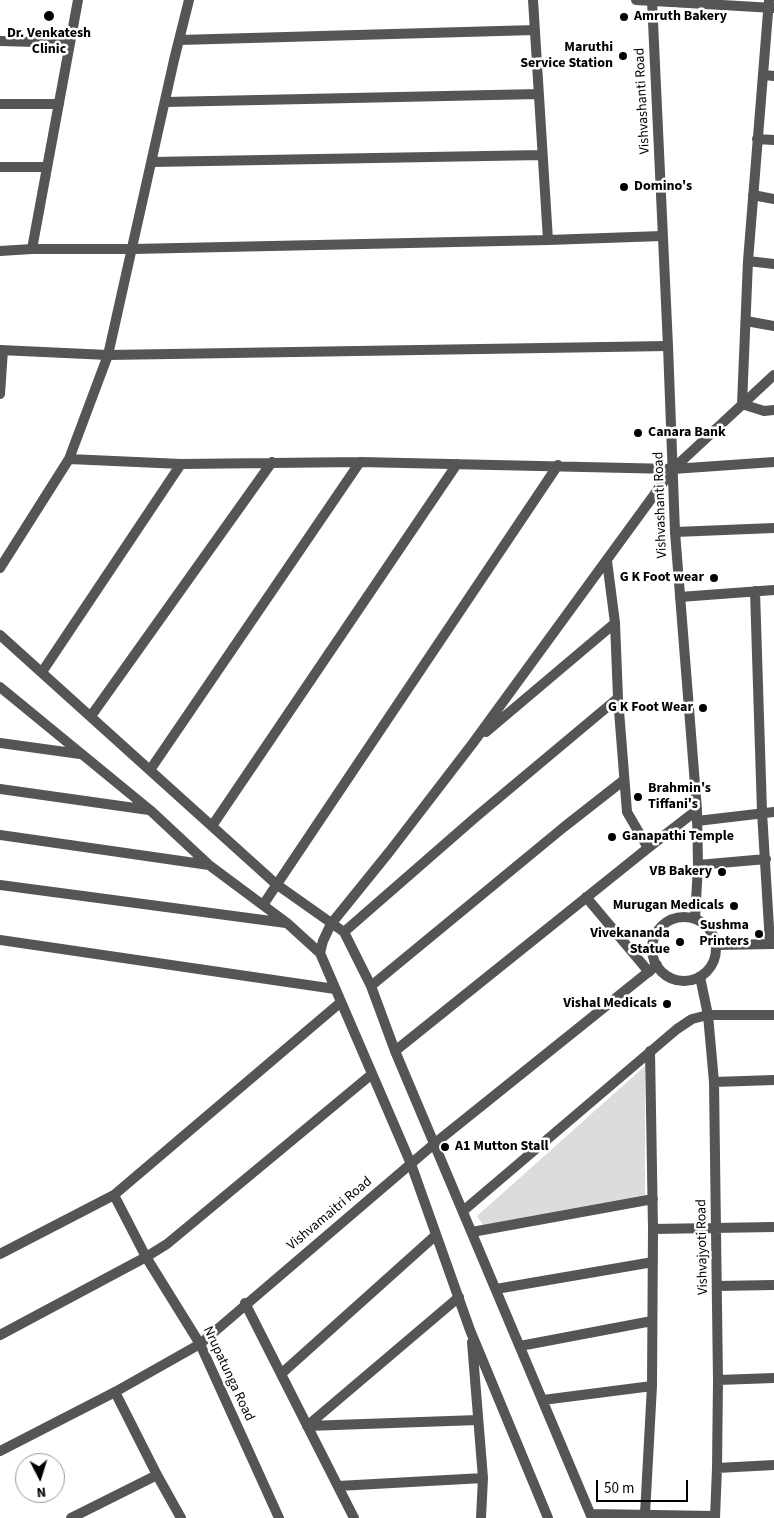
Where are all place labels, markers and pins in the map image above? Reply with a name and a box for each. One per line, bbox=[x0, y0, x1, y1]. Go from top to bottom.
marker: Dr. Venkatesh Clinic bbox=[42, 9, 56, 23]
place label: Amruth Bakery bbox=[634, 9, 727, 25]
marker: Amruth Bakery bbox=[618, 11, 630, 23]
place label: Dr. Venkatesh Clinic bbox=[7, 26, 91, 58]
place label: Maruthi Service Station bbox=[520, 40, 613, 72]
marker: Maruthi Service Station bbox=[617, 50, 629, 62]
place label: Domino's bbox=[634, 179, 692, 195]
marker: Domino's bbox=[618, 181, 630, 193]
place label: Canara Bank bbox=[648, 425, 726, 441]
marker: Canara Bank bbox=[632, 427, 644, 439]
place label: G K Foot wear bbox=[620, 570, 704, 586]
marker: G K Foot wear bbox=[708, 572, 720, 584]
place label: G K Foot Wear bbox=[608, 700, 693, 716]
marker: G K Foot Wear bbox=[697, 702, 709, 714]
place label: Brahmin's Tiffani's bbox=[648, 781, 711, 814]
marker: Brahmin's Tiffani's bbox=[632, 791, 644, 803]
place label: Ganapathi Temple bbox=[622, 829, 734, 845]
marker: Ganapathi Temple bbox=[606, 831, 618, 843]
place label: VB Bakery bbox=[650, 864, 712, 880]
marker: VB Bakery bbox=[716, 866, 728, 878]
place label: Murugan Medicals bbox=[613, 898, 724, 914]
marker: Murugan Medicals bbox=[728, 900, 740, 912]
place label: Sushma Printers bbox=[699, 918, 749, 950]
place label: Vivekananda Statue bbox=[590, 926, 670, 959]
marker: Sushma Printers bbox=[753, 928, 765, 940]
marker: Vivekananda Statue bbox=[674, 936, 686, 948]
place label: Vishal Medicals bbox=[563, 996, 657, 1012]
marker: Vishal Medicals bbox=[661, 998, 673, 1010]
place label: A1 Mutton Stall bbox=[455, 1139, 548, 1155]
marker: A1 Mutton Stall bbox=[439, 1141, 451, 1153]

